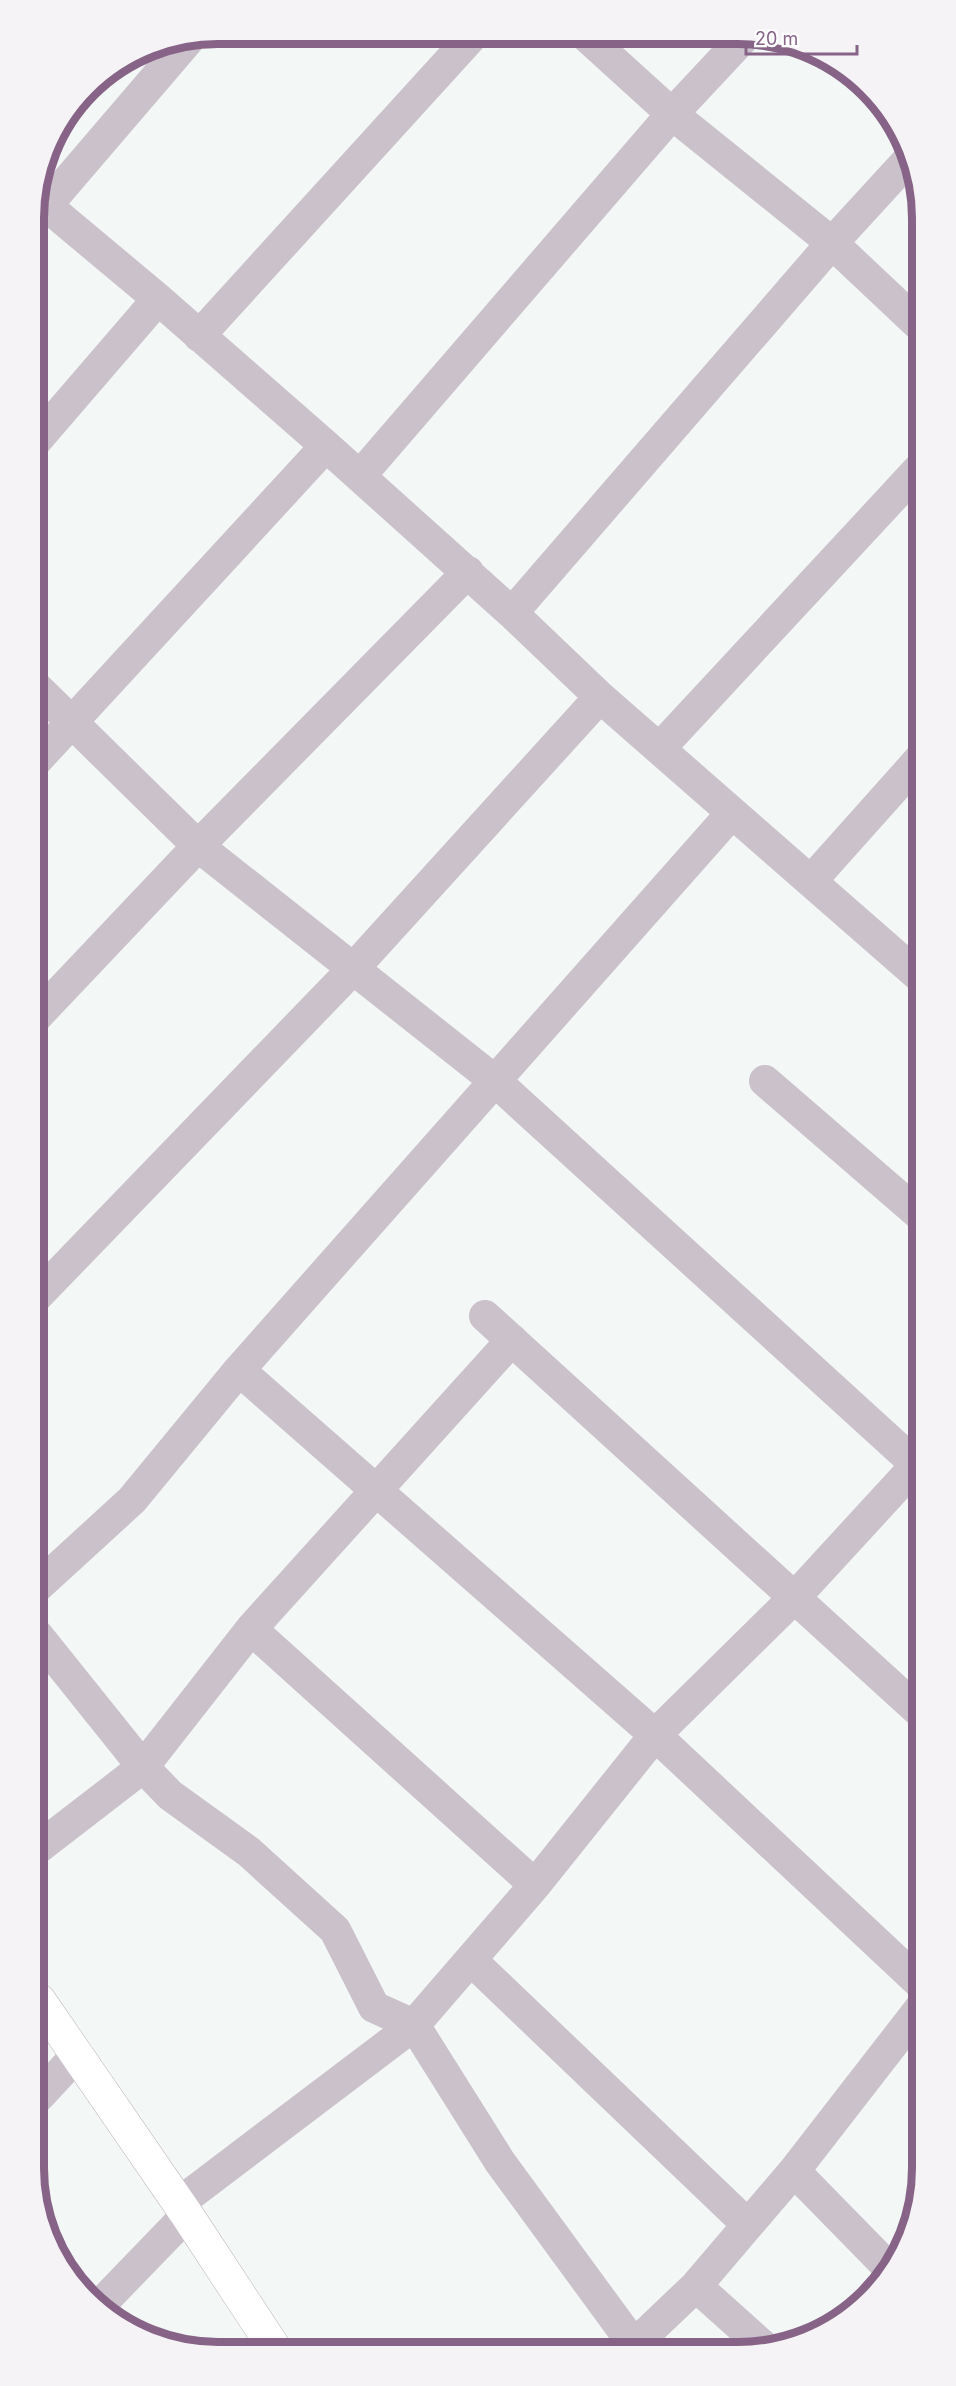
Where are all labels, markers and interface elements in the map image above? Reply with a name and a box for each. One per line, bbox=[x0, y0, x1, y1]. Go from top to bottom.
scale bar bbox=[746, 18, 857, 56]
text: 20 m bbox=[755, 28, 798, 49]

